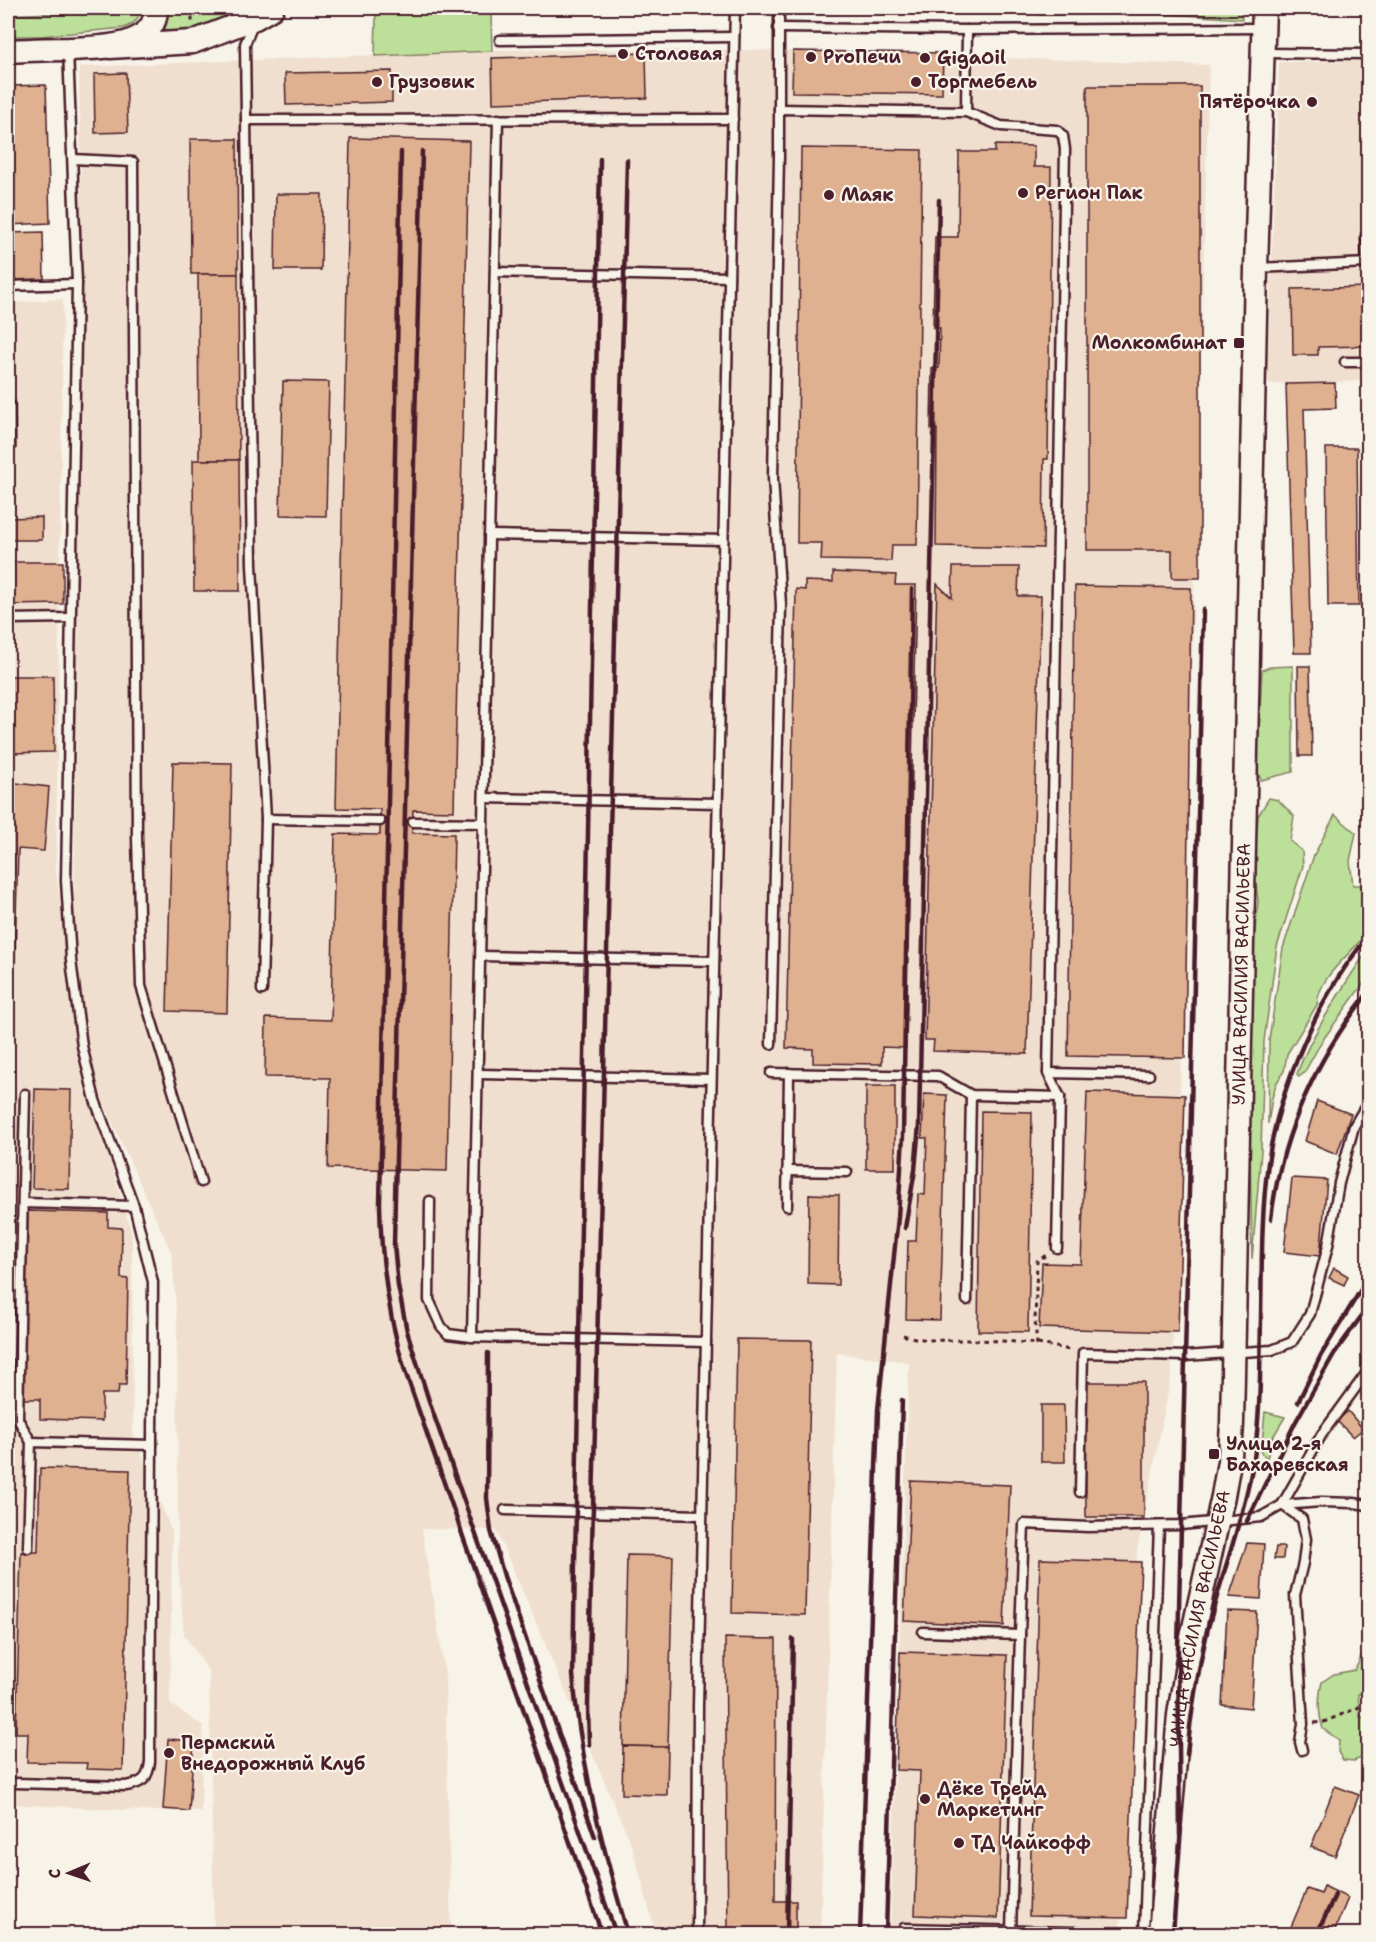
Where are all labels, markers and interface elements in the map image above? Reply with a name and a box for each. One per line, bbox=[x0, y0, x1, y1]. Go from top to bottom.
place label: Столовая bbox=[635, 42, 723, 66]
place label: ProПечи bbox=[823, 45, 901, 69]
place label: GigaOil bbox=[937, 46, 1006, 70]
marker: Столовая bbox=[616, 47, 630, 61]
marker: ProПечи bbox=[804, 50, 818, 64]
marker: GigaOil bbox=[918, 51, 932, 65]
place label: Грузовик bbox=[389, 70, 475, 94]
place label: Торгмебель bbox=[928, 70, 1037, 94]
marker: Грузовик bbox=[370, 75, 384, 89]
marker: Торгмебель bbox=[909, 75, 923, 89]
place label: Пятёрочка bbox=[1200, 90, 1301, 114]
marker: Пятёрочка bbox=[1305, 95, 1319, 109]
place label: Регион Пак bbox=[1035, 181, 1143, 205]
place label: Маяк bbox=[841, 183, 894, 207]
marker: Регион Пак bbox=[1016, 186, 1030, 200]
marker: Маяк bbox=[822, 188, 836, 202]
place label: Молкомбинат bbox=[1091, 331, 1227, 355]
marker: Молкомбинат bbox=[1232, 336, 1246, 350]
street label: УЛИЦА ВАСИЛИЯ ВАСИЛЬЕВА bbox=[1227, 843, 1256, 1105]
place label: Улица 2-я Бахаревская bbox=[1226, 1432, 1349, 1477]
marker: Улица 2-я Бахаревская bbox=[1207, 1447, 1221, 1461]
street label: УЛИЦА ВАСИЛИЯ ВАСИЛЬЕВА bbox=[1164, 1488, 1236, 1749]
place label: Пермский Внедорожный Клуб bbox=[181, 1731, 365, 1776]
marker: Пермский Внедорожный Клуб bbox=[162, 1746, 176, 1760]
place label: Дёке Трейд Маркетинг bbox=[937, 1777, 1047, 1822]
marker: Дёке Трейд Маркетинг bbox=[918, 1792, 932, 1806]
place label: ТД Чайкофф bbox=[971, 1831, 1091, 1855]
marker: ТД Чайкофф bbox=[952, 1836, 966, 1850]
north arrow bbox=[39, 1843, 99, 1903]
text: С bbox=[44, 1868, 65, 1879]

